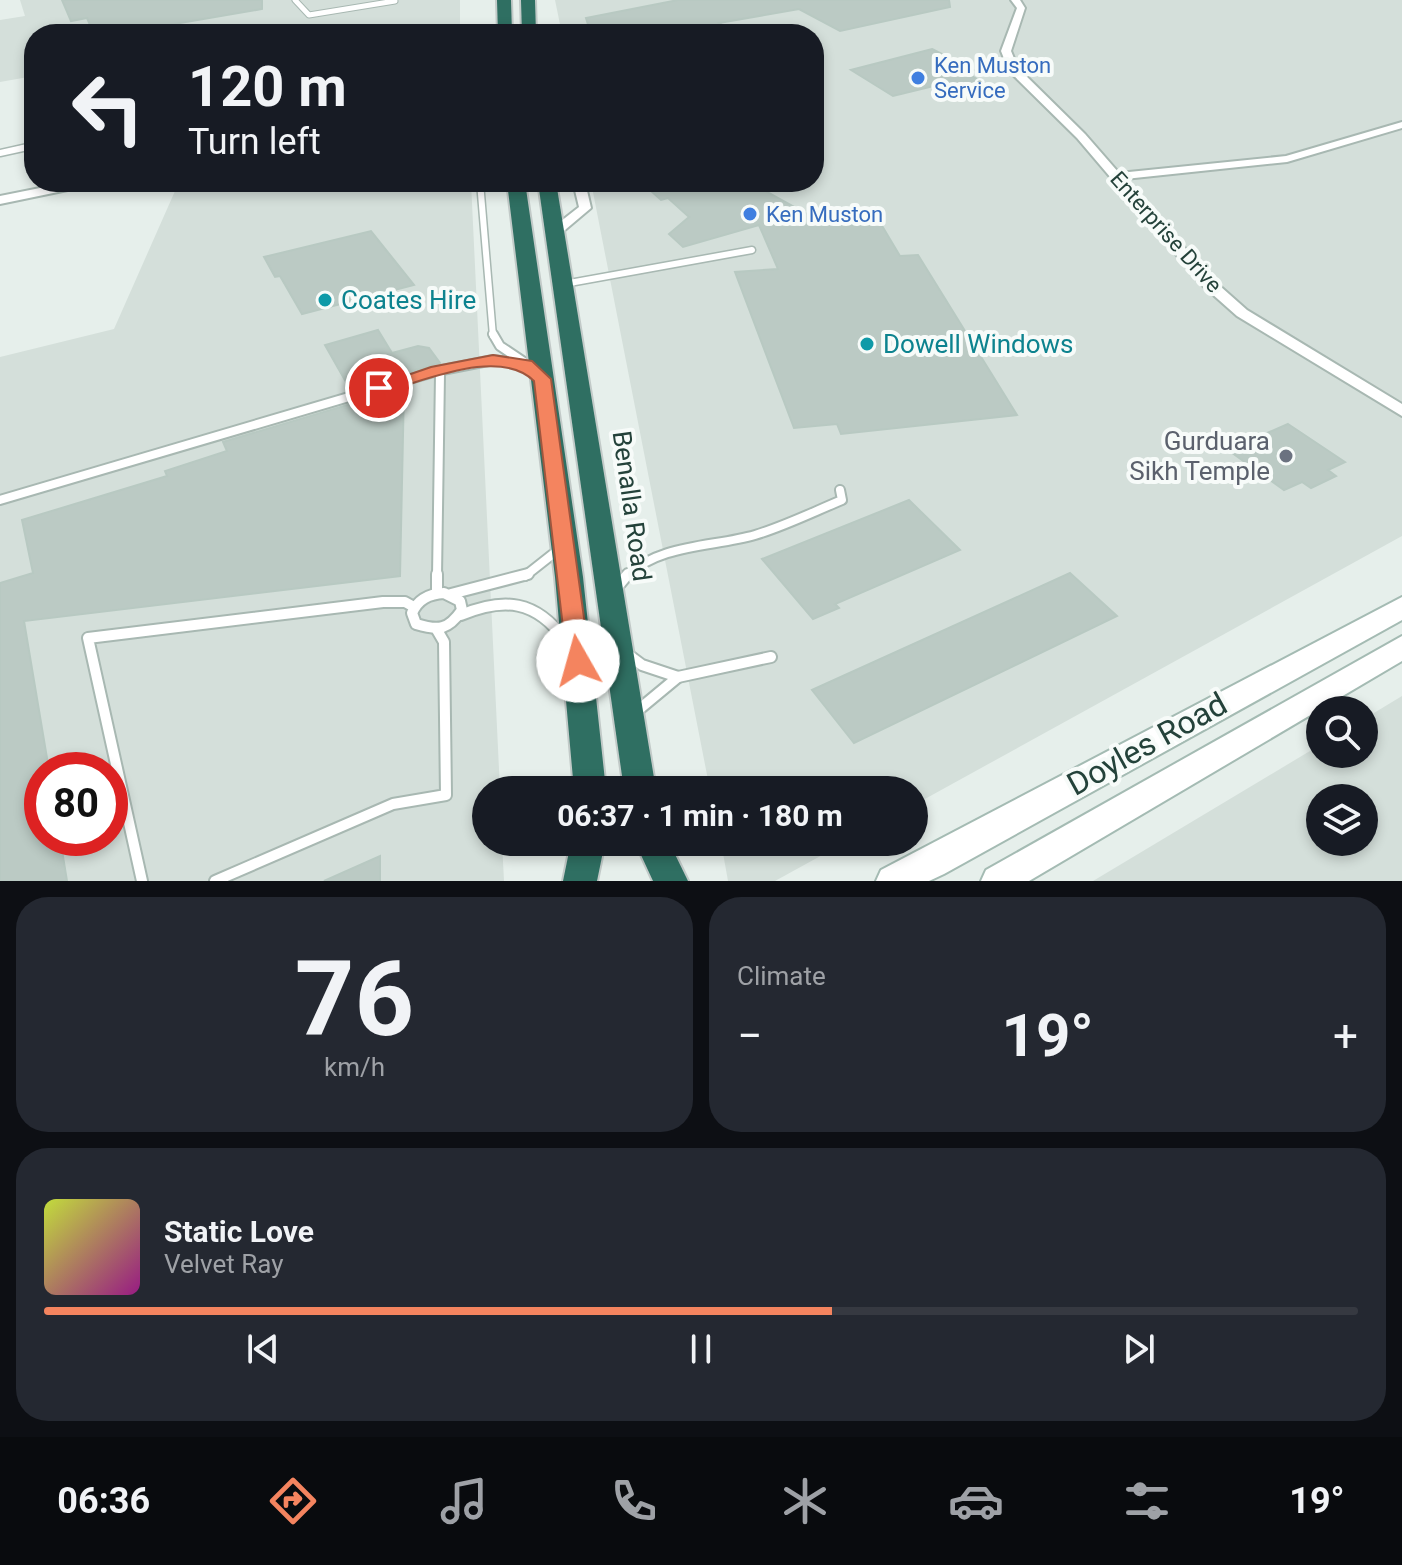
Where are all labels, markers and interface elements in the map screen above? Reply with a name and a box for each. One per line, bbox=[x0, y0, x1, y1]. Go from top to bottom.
place label: Ken Muston Service bbox=[934, 53, 1051, 103]
text: 120 m bbox=[188, 54, 347, 120]
icon: left bbox=[56, 56, 160, 160]
marker: Ken Muston Service bbox=[909, 69, 927, 87]
text: Turn left bbox=[188, 121, 321, 163]
street label: Enterprise Drive bbox=[1105, 166, 1227, 298]
place label: Ken Muston bbox=[766, 202, 883, 227]
marker: Ken Muston bbox=[741, 205, 759, 223]
place label: Coates Hire bbox=[341, 285, 476, 315]
marker: Coates Hire bbox=[316, 291, 334, 309]
place label: Dowell Windows bbox=[883, 329, 1074, 359]
marker: Dowell Windows bbox=[858, 335, 876, 353]
pin bbox=[345, 354, 413, 422]
icon: arrive bbox=[357, 366, 401, 410]
place label: Gurduara Sikh Temple bbox=[1129, 426, 1270, 486]
street label: Benalla Road bbox=[607, 429, 657, 583]
marker: Gurduara Sikh Temple bbox=[1277, 447, 1295, 465]
position arrow bbox=[536, 619, 620, 703]
street label: Doyles Road bbox=[1060, 685, 1234, 803]
map controls bbox=[1306, 696, 1378, 856]
button: search bbox=[1306, 696, 1378, 768]
speed limit sign: 80 bbox=[24, 752, 128, 856]
button: layers bbox=[1306, 784, 1378, 856]
text: 06:37 · 1 min · 180 m bbox=[557, 798, 843, 833]
text: 76 bbox=[295, 939, 414, 1060]
text: Climate bbox=[737, 961, 826, 991]
text: 19° bbox=[1001, 1000, 1094, 1071]
text: − bbox=[737, 1010, 762, 1062]
text: + bbox=[1333, 1010, 1358, 1062]
text: km/h bbox=[324, 1052, 385, 1082]
text: Static Love bbox=[164, 1214, 314, 1249]
text: Velvet Ray bbox=[164, 1249, 284, 1279]
icon: previous bbox=[241, 1327, 285, 1371]
icon: pause bbox=[679, 1327, 723, 1371]
icon: next bbox=[1117, 1327, 1161, 1371]
icon: directions bbox=[265, 1473, 321, 1529]
icon: music bbox=[436, 1473, 492, 1529]
icon: phone bbox=[606, 1473, 662, 1529]
icon: climate bbox=[777, 1473, 833, 1529]
icon: car bbox=[948, 1473, 1004, 1529]
icon: filters bbox=[1119, 1473, 1175, 1529]
text: 06:36 bbox=[57, 1480, 150, 1522]
text: 19° bbox=[1289, 1480, 1345, 1522]

